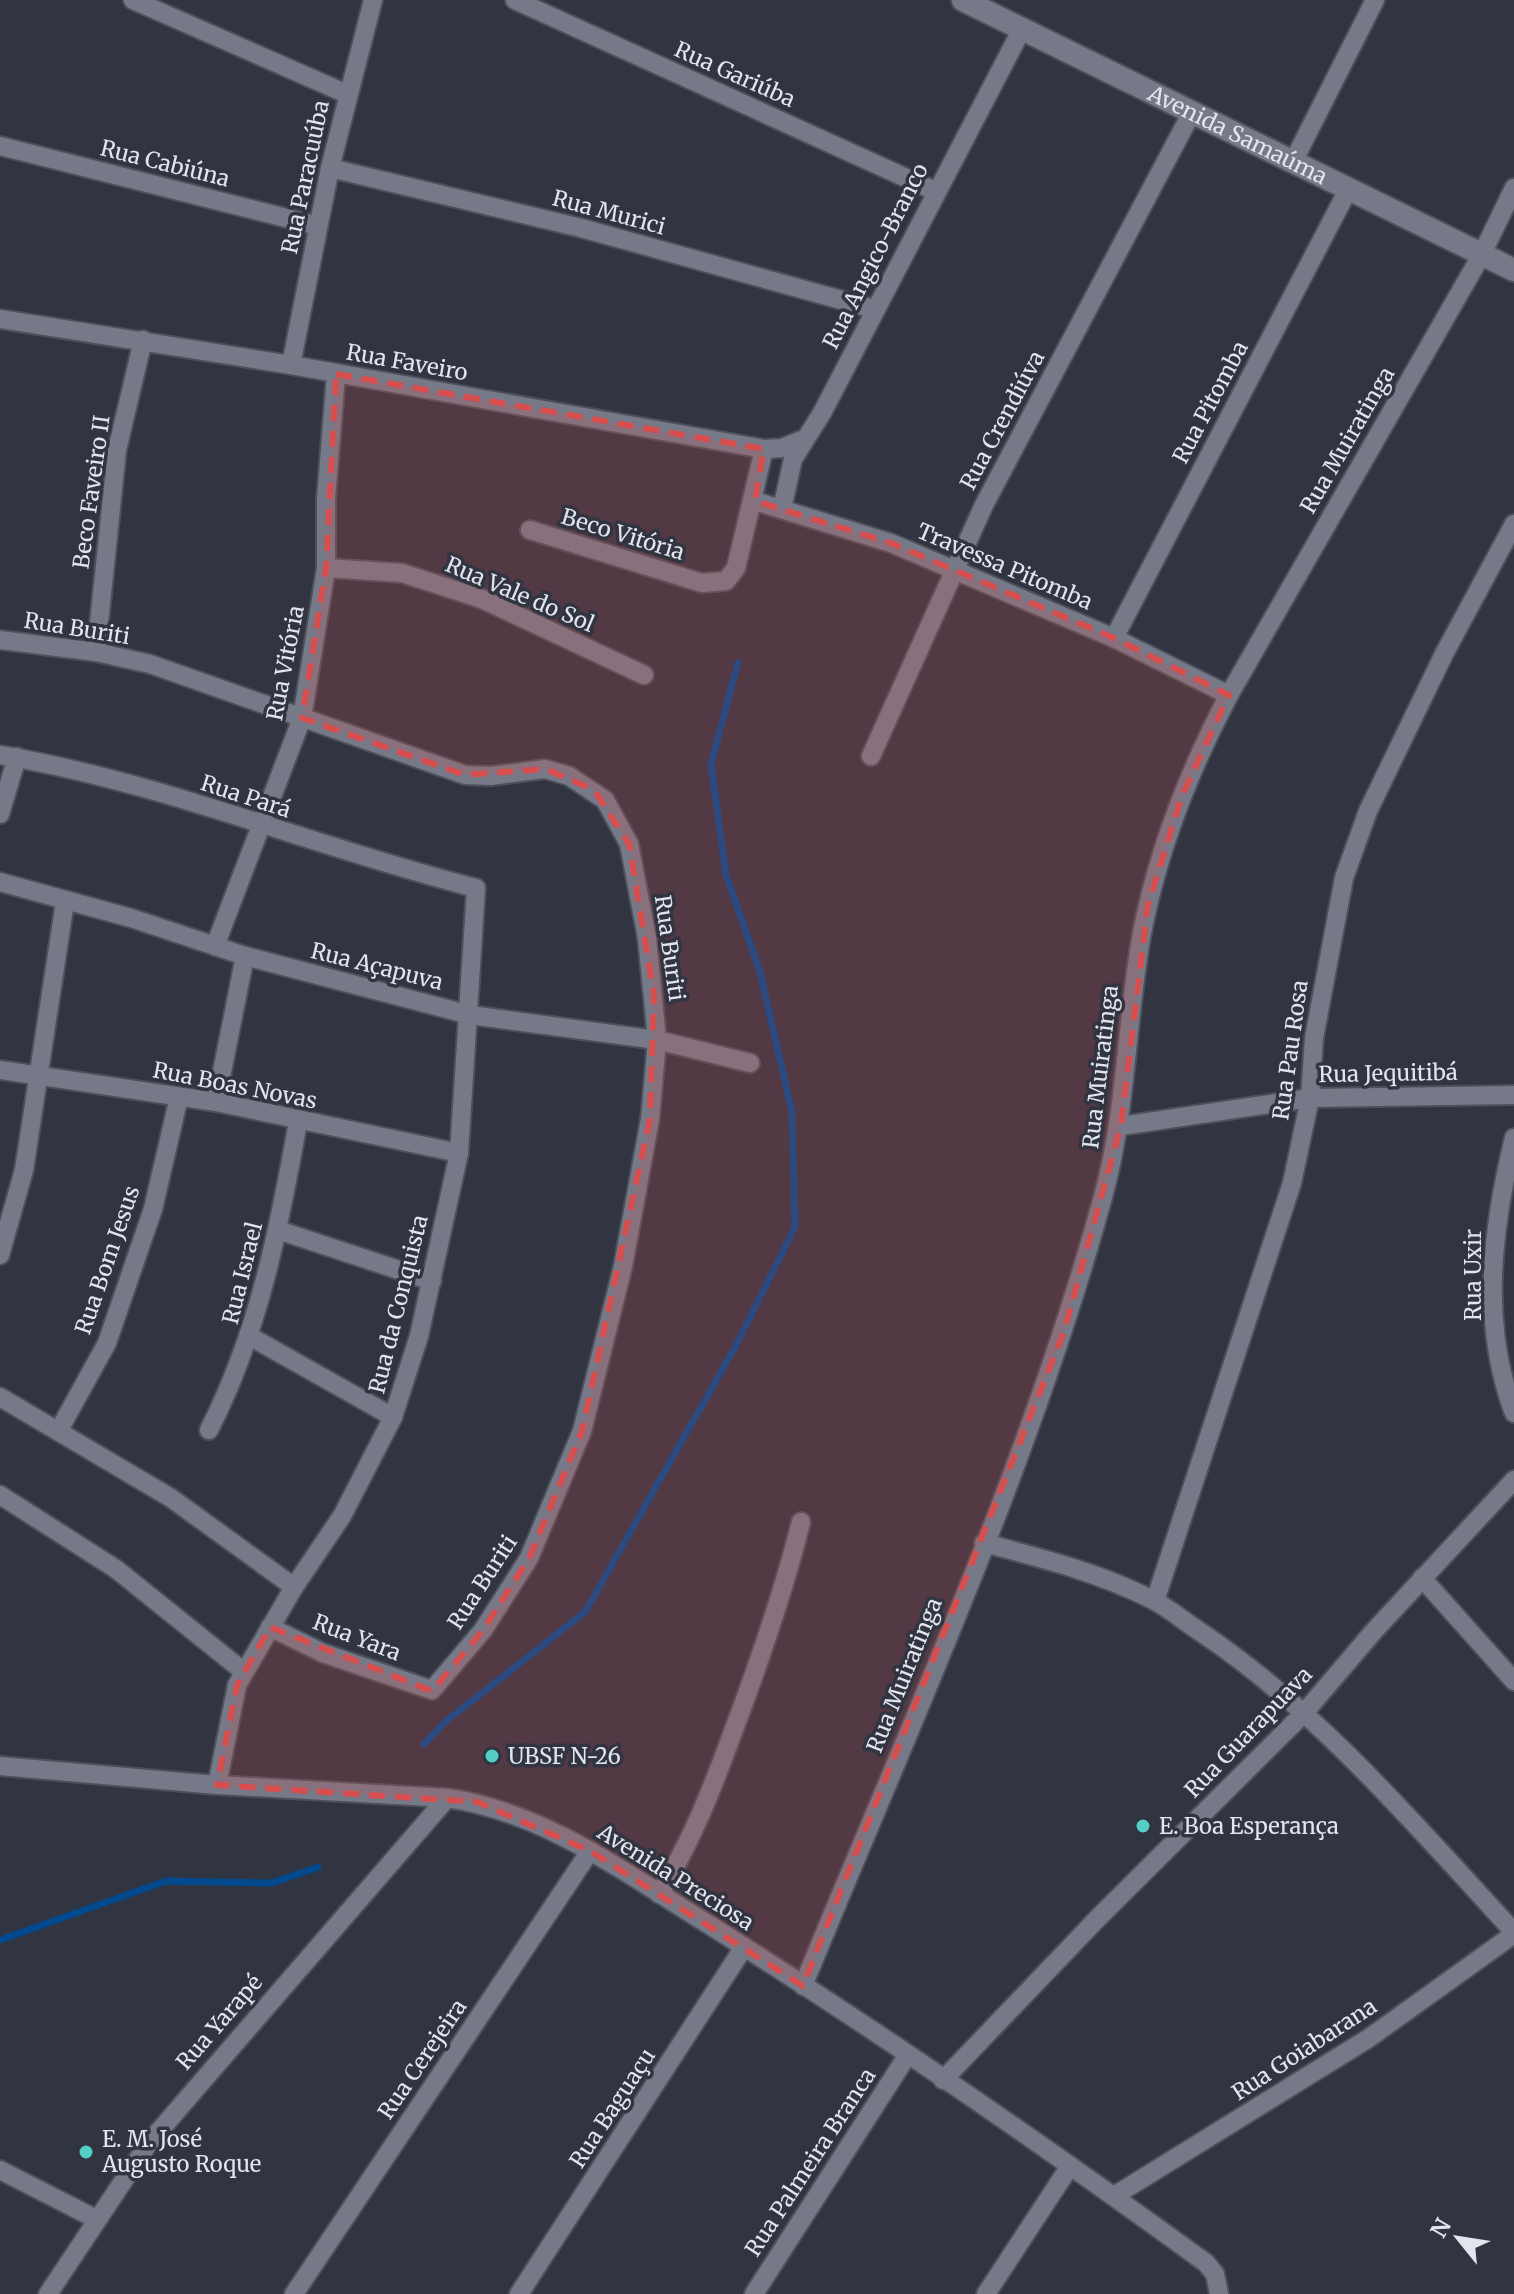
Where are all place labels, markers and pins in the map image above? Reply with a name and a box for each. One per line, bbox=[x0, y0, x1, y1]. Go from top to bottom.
place label: UBSF N-26 bbox=[508, 1742, 621, 1770]
marker: UBSF N-26 bbox=[483, 1747, 501, 1765]
place label: E. Boa Esperança bbox=[1159, 1812, 1339, 1840]
marker: E. Boa Esperança bbox=[1134, 1817, 1152, 1835]
place label: E. M. José Augusto Roque bbox=[101, 2125, 261, 2178]
marker: E. M. José Augusto Roque bbox=[77, 2143, 95, 2161]

